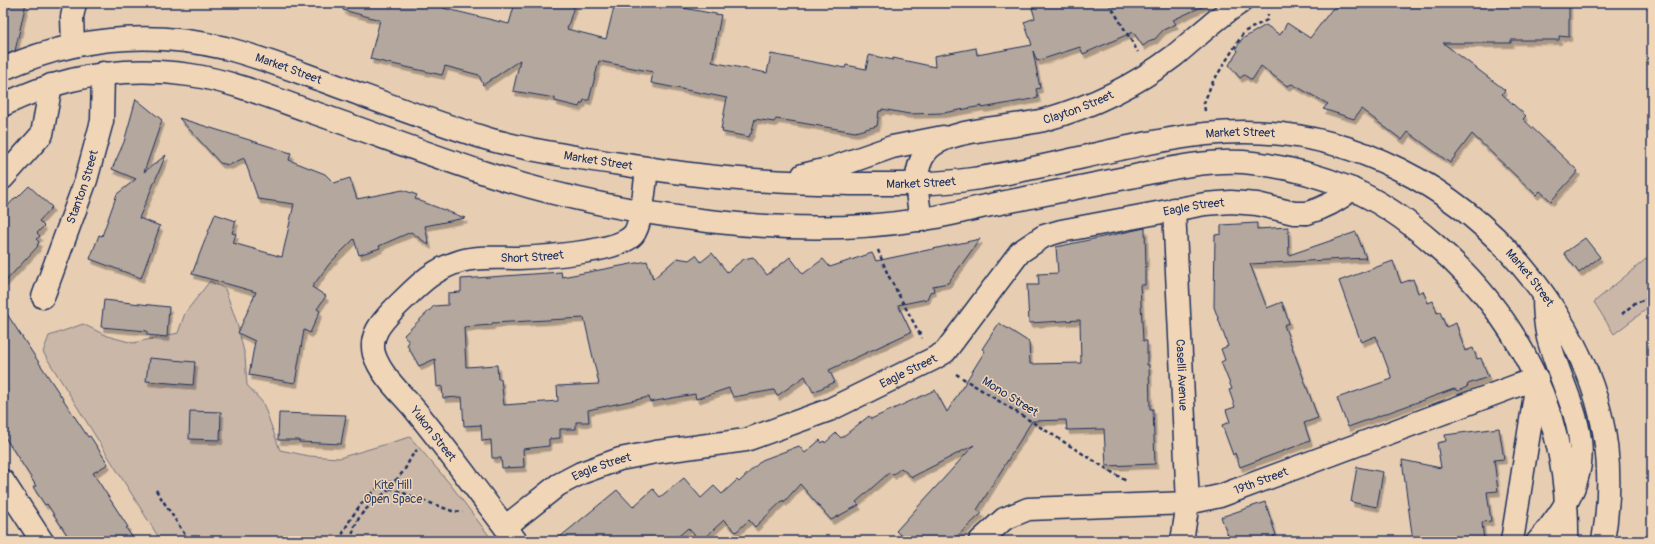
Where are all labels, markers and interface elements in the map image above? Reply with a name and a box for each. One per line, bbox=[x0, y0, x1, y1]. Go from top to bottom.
street label: Market Street bbox=[254, 50, 324, 87]
street label: Clayton Street bbox=[1041, 87, 1116, 127]
street label: Market Street bbox=[1205, 124, 1276, 141]
street label: Stanton Street bbox=[63, 148, 101, 226]
street label: Market Street bbox=[563, 148, 634, 173]
street label: Market Street bbox=[886, 174, 957, 192]
street label: Eagle Street bbox=[1162, 195, 1225, 219]
street label: Market Street bbox=[1502, 246, 1557, 309]
street label: Short Street bbox=[500, 247, 565, 266]
street label: Caselli Avenue bbox=[1173, 339, 1191, 411]
street label: Eagle Street bbox=[877, 351, 940, 391]
street label: Mono Street bbox=[979, 374, 1041, 420]
street label: Yukon Street bbox=[406, 403, 459, 465]
street label: Eagle Street bbox=[569, 450, 632, 484]
street label: 19th Street bbox=[1232, 464, 1290, 498]
park label: Kite Hill Open Space bbox=[364, 478, 422, 507]

